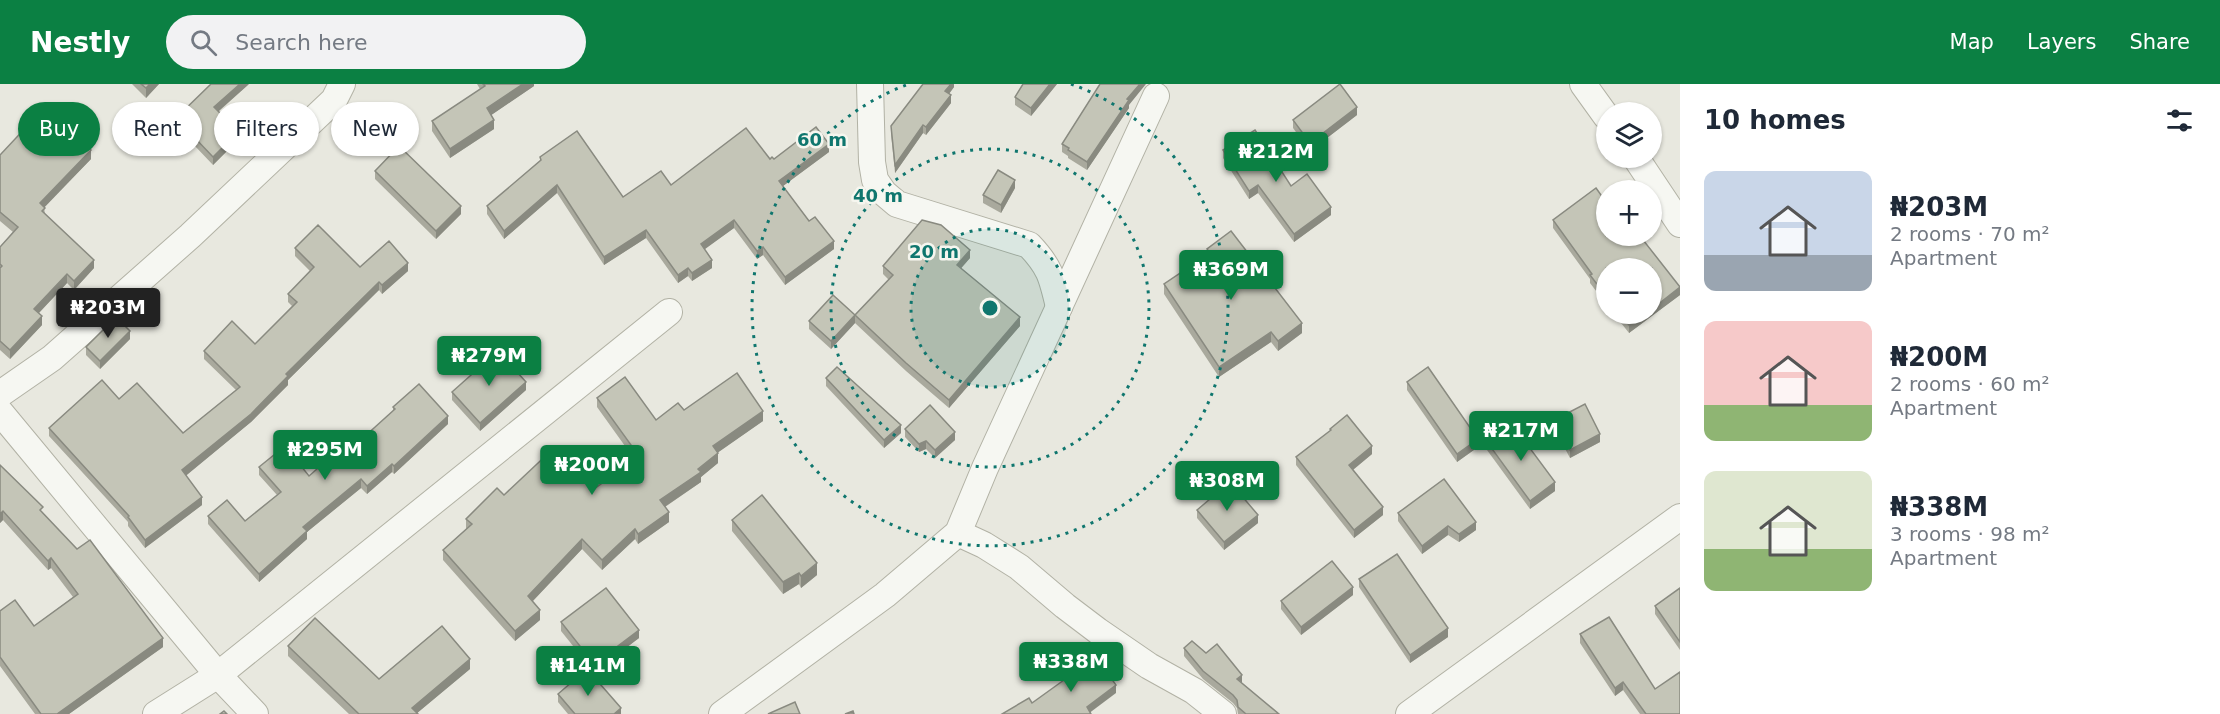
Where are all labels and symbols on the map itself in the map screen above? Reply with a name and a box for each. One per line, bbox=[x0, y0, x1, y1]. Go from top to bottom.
text: 60 m bbox=[797, 129, 847, 150]
pin: ₦212M bbox=[1234, 132, 1318, 183]
text: 40 m bbox=[853, 185, 903, 206]
text: 20 m bbox=[909, 241, 959, 262]
pin: ₦369M bbox=[1189, 250, 1273, 301]
pin: ₦203M bbox=[66, 288, 150, 339]
centre of rings bbox=[980, 298, 1000, 318]
pin: ₦279M bbox=[447, 336, 531, 387]
pin: ₦217M bbox=[1479, 411, 1563, 462]
pin: ₦295M bbox=[283, 430, 367, 481]
pin: ₦200M bbox=[550, 445, 634, 496]
pin: ₦308M bbox=[1185, 461, 1269, 512]
pin: ₦338M bbox=[1029, 642, 1113, 693]
pin: ₦141M bbox=[546, 646, 630, 697]

